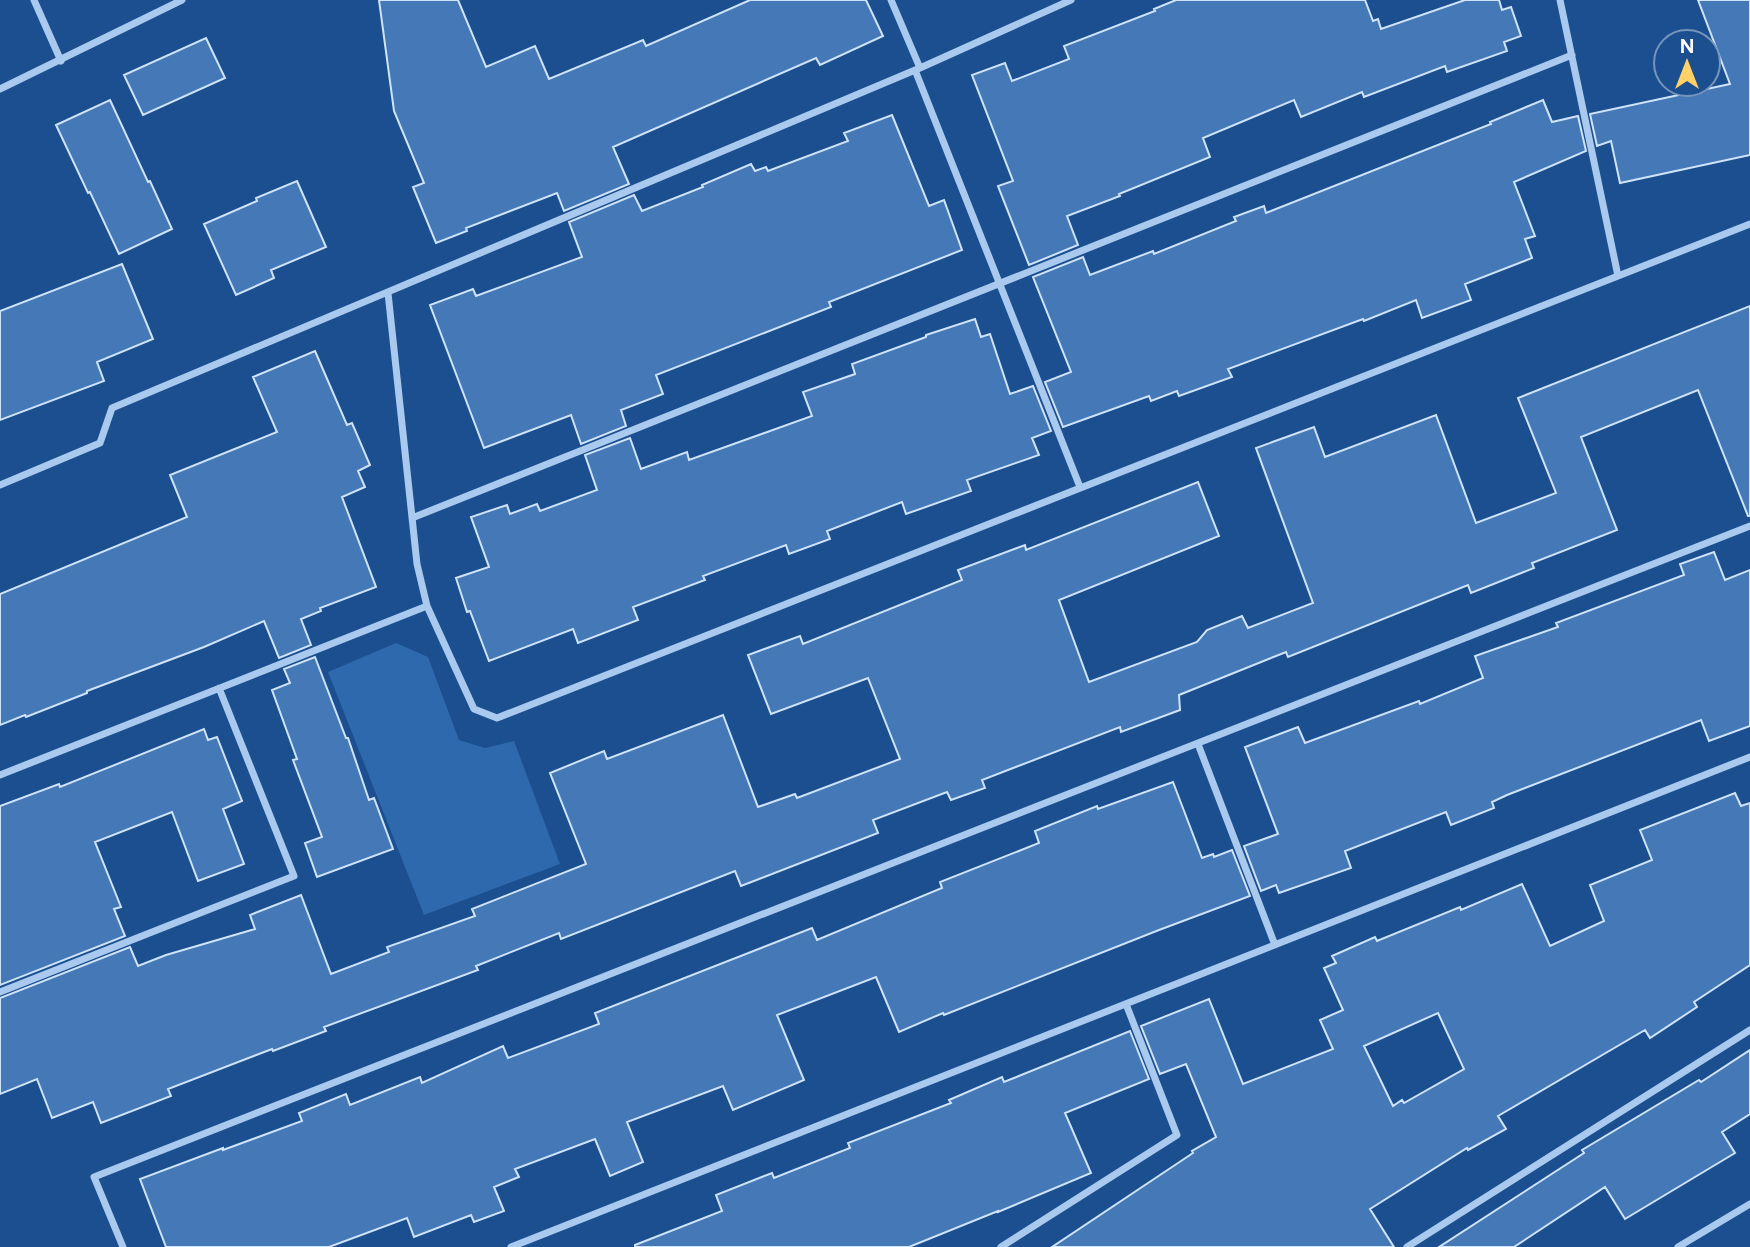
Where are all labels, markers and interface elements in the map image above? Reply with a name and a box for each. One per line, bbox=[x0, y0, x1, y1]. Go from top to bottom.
north arrow bbox=[1652, 28, 1722, 98]
text: N bbox=[1680, 35, 1694, 58]

